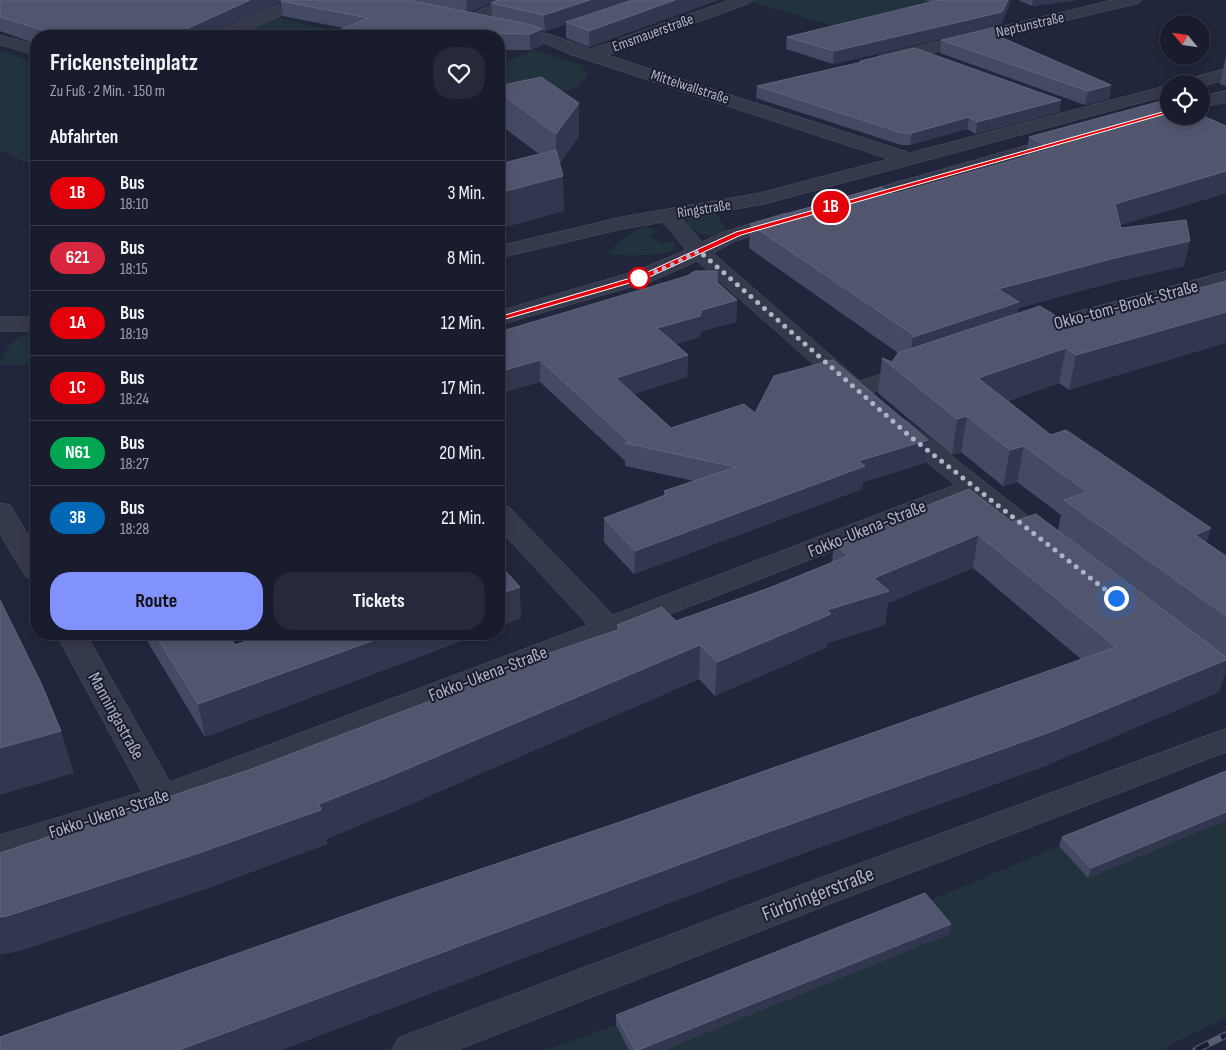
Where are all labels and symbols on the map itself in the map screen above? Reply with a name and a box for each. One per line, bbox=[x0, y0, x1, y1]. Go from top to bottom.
street label: Neptunstraße bbox=[994, 8, 1066, 42]
street label: Emsmauerstraße bbox=[610, 10, 696, 56]
north arrow bbox=[1160, 15, 1210, 65]
street label: Mittelwallstraße bbox=[648, 65, 732, 109]
line badge: 1B bbox=[808, 191, 854, 223]
street label: Ringstraße bbox=[676, 195, 732, 223]
unlabelled marker bbox=[628, 267, 650, 289]
street label: Okko-tom-Brook-Straße bbox=[1052, 276, 1200, 334]
street label: Fokko-Ukena-Straße bbox=[805, 496, 929, 562]
your location bbox=[1104, 586, 1129, 611]
street label: Fokko-Ukena-Straße bbox=[426, 642, 550, 706]
street label: Manningastraße bbox=[83, 669, 149, 763]
street label: Fokko-Ukena-Straße bbox=[46, 785, 172, 843]
street label: Fürbringerstraße bbox=[759, 861, 877, 927]

